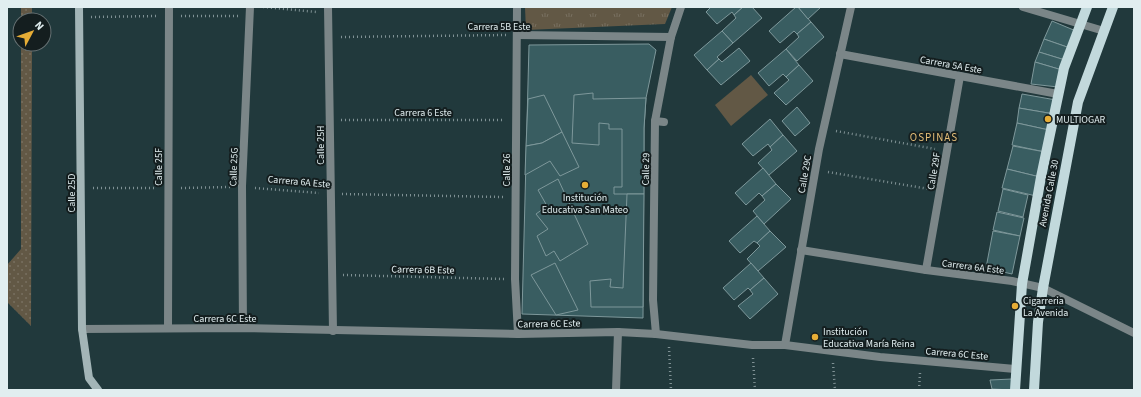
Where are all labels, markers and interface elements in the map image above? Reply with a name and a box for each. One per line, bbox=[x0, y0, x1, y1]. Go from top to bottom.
north arrow bbox=[12, 12, 52, 52]
text: N bbox=[31, 18, 47, 33]
street label: Carrera 5B Este bbox=[467, 20, 531, 34]
street label: Carrera 5A Este bbox=[919, 53, 983, 77]
street label: Carrera 6 Este bbox=[394, 106, 452, 120]
place label: MULTIOGAR bbox=[1056, 113, 1106, 127]
marker: MULTIOGAR bbox=[1043, 114, 1053, 124]
street label: Calle 25H bbox=[314, 125, 328, 165]
district label: OSPINAS bbox=[910, 130, 958, 145]
street label: Calle 25G bbox=[226, 147, 242, 187]
street label: Calle 25F bbox=[152, 148, 166, 186]
street label: Calle 29F bbox=[924, 151, 944, 191]
street label: Calle 29 bbox=[639, 152, 653, 186]
street label: Calle 26 bbox=[500, 154, 514, 186]
street label: Calle 29C bbox=[795, 154, 815, 194]
street label: Avenida Calle 30 bbox=[1036, 158, 1062, 228]
street label: Carrera 6A Este bbox=[267, 172, 331, 192]
street label: Calle 25D bbox=[65, 174, 79, 212]
marker: Institución Educativa San Mateo bbox=[580, 180, 590, 190]
place label: Institución Educativa San Mateo bbox=[542, 191, 628, 217]
street label: Carrera 6A Este bbox=[941, 256, 1005, 278]
street label: Carrera 6B Este bbox=[391, 262, 455, 278]
place label: Cigarreria La Avenida bbox=[1023, 294, 1068, 320]
marker: Cigarreria La Avenida bbox=[1010, 301, 1020, 311]
street label: Carrera 6C Este bbox=[194, 312, 257, 326]
street label: Carrera 6C Este bbox=[517, 316, 581, 332]
place label: Institución Educativa María Reina bbox=[823, 325, 915, 351]
marker: Institución Educativa María Reina bbox=[810, 332, 820, 342]
street label: Carrera 6C Este bbox=[925, 344, 989, 364]

